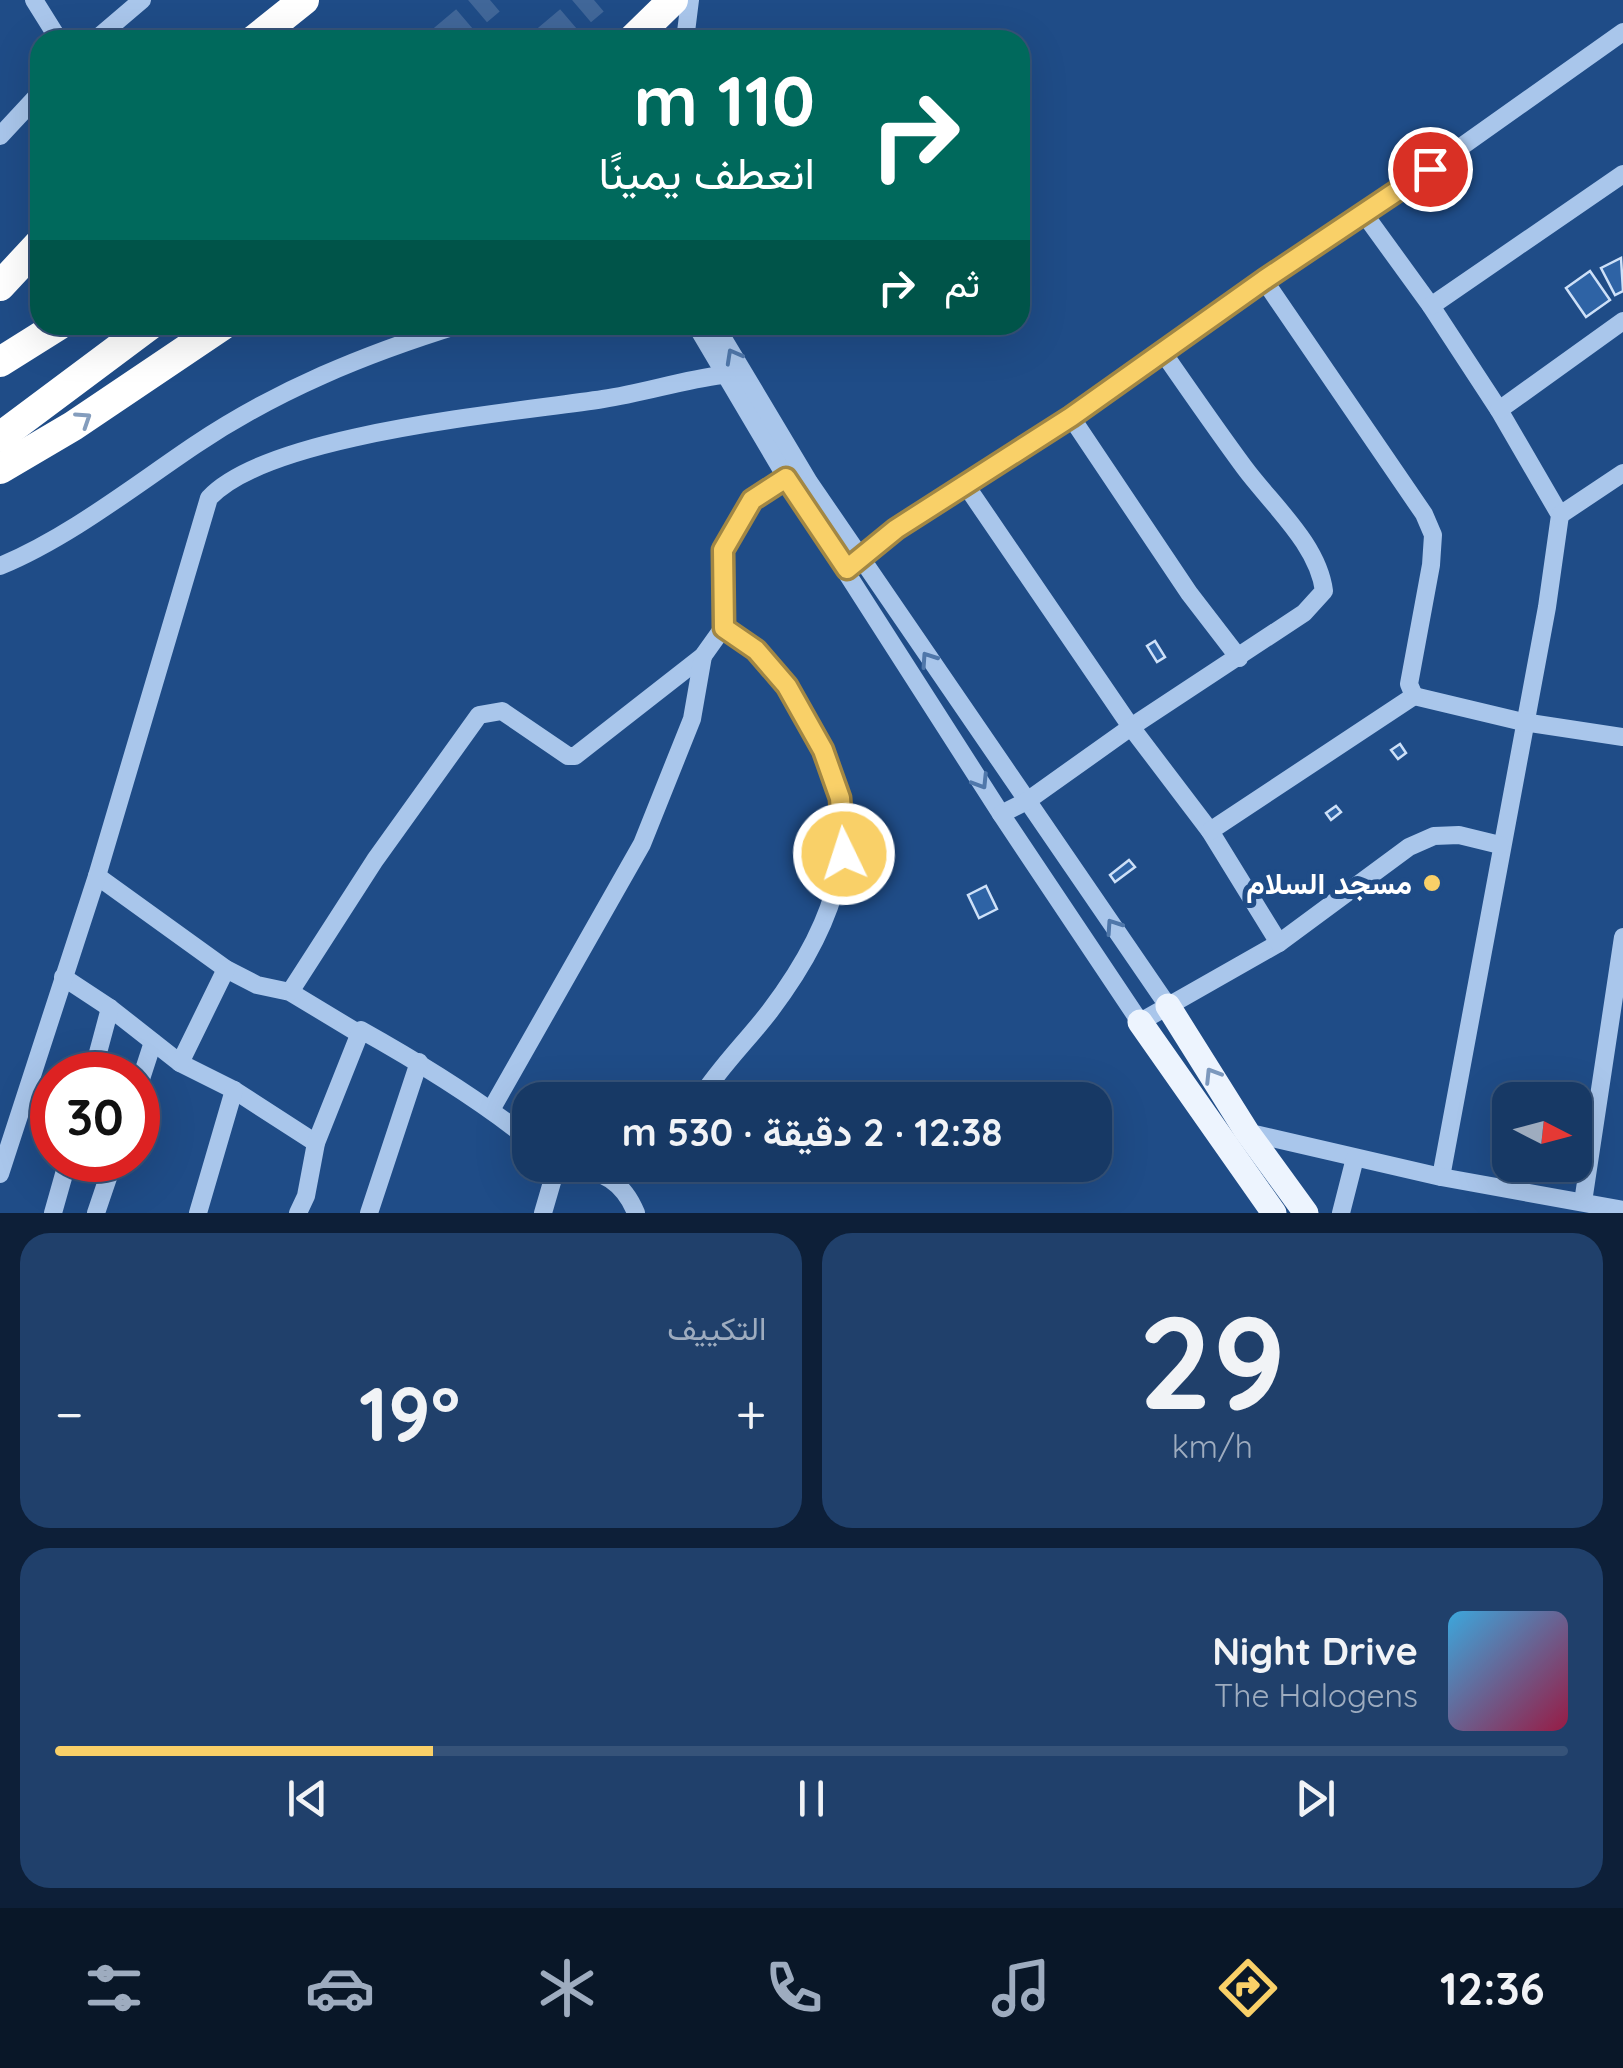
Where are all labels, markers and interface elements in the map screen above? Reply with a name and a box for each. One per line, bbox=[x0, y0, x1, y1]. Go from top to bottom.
text: 110 m bbox=[633, 56, 815, 144]
icon: right bbox=[850, 70, 980, 200]
pin bbox=[1388, 127, 1473, 212]
icon: arrive bbox=[1403, 142, 1458, 197]
text: انعطف يمينًا bbox=[598, 144, 815, 200]
text: ثم bbox=[944, 259, 980, 307]
icon: right bbox=[869, 260, 924, 315]
one-way arrow bbox=[725, 349, 745, 367]
one-way arrow bbox=[72, 413, 91, 431]
one-way arrow bbox=[922, 651, 940, 670]
one-way arrow bbox=[969, 771, 988, 789]
position arrow bbox=[792, 802, 896, 906]
place label: مسجد السلام bbox=[1246, 864, 1412, 903]
marker: مسجد السلام bbox=[1421, 872, 1443, 894]
one-way arrow bbox=[1107, 918, 1125, 937]
speed limit sign: 30 bbox=[30, 1052, 160, 1182]
one-way arrow bbox=[1205, 1068, 1224, 1086]
north arrow bbox=[1492, 1082, 1592, 1182]
map controls bbox=[1492, 1082, 1592, 1182]
text: 12:38 · 2 دقيقة · 530 m bbox=[622, 1108, 1002, 1156]
text: 29 bbox=[1138, 1279, 1286, 1442]
text: التكييف bbox=[667, 1308, 767, 1348]
text: 19° bbox=[359, 1366, 460, 1460]
text: − bbox=[55, 1379, 84, 1448]
text: + bbox=[736, 1379, 767, 1448]
text: km/h bbox=[1172, 1426, 1253, 1466]
text: Night Drive bbox=[1212, 1627, 1418, 1675]
text: The Halogens bbox=[1214, 1675, 1418, 1715]
icon: previous bbox=[280, 1771, 335, 1826]
icon: pause bbox=[784, 1771, 839, 1826]
icon: next bbox=[1288, 1771, 1343, 1826]
icon: filters bbox=[79, 1953, 149, 2023]
icon: car bbox=[305, 1953, 375, 2023]
icon: climate bbox=[532, 1953, 602, 2023]
icon: phone bbox=[759, 1953, 829, 2023]
icon: music bbox=[986, 1953, 1056, 2023]
icon: directions bbox=[1213, 1953, 1283, 2023]
text: 12:36 bbox=[1440, 1960, 1545, 2016]

